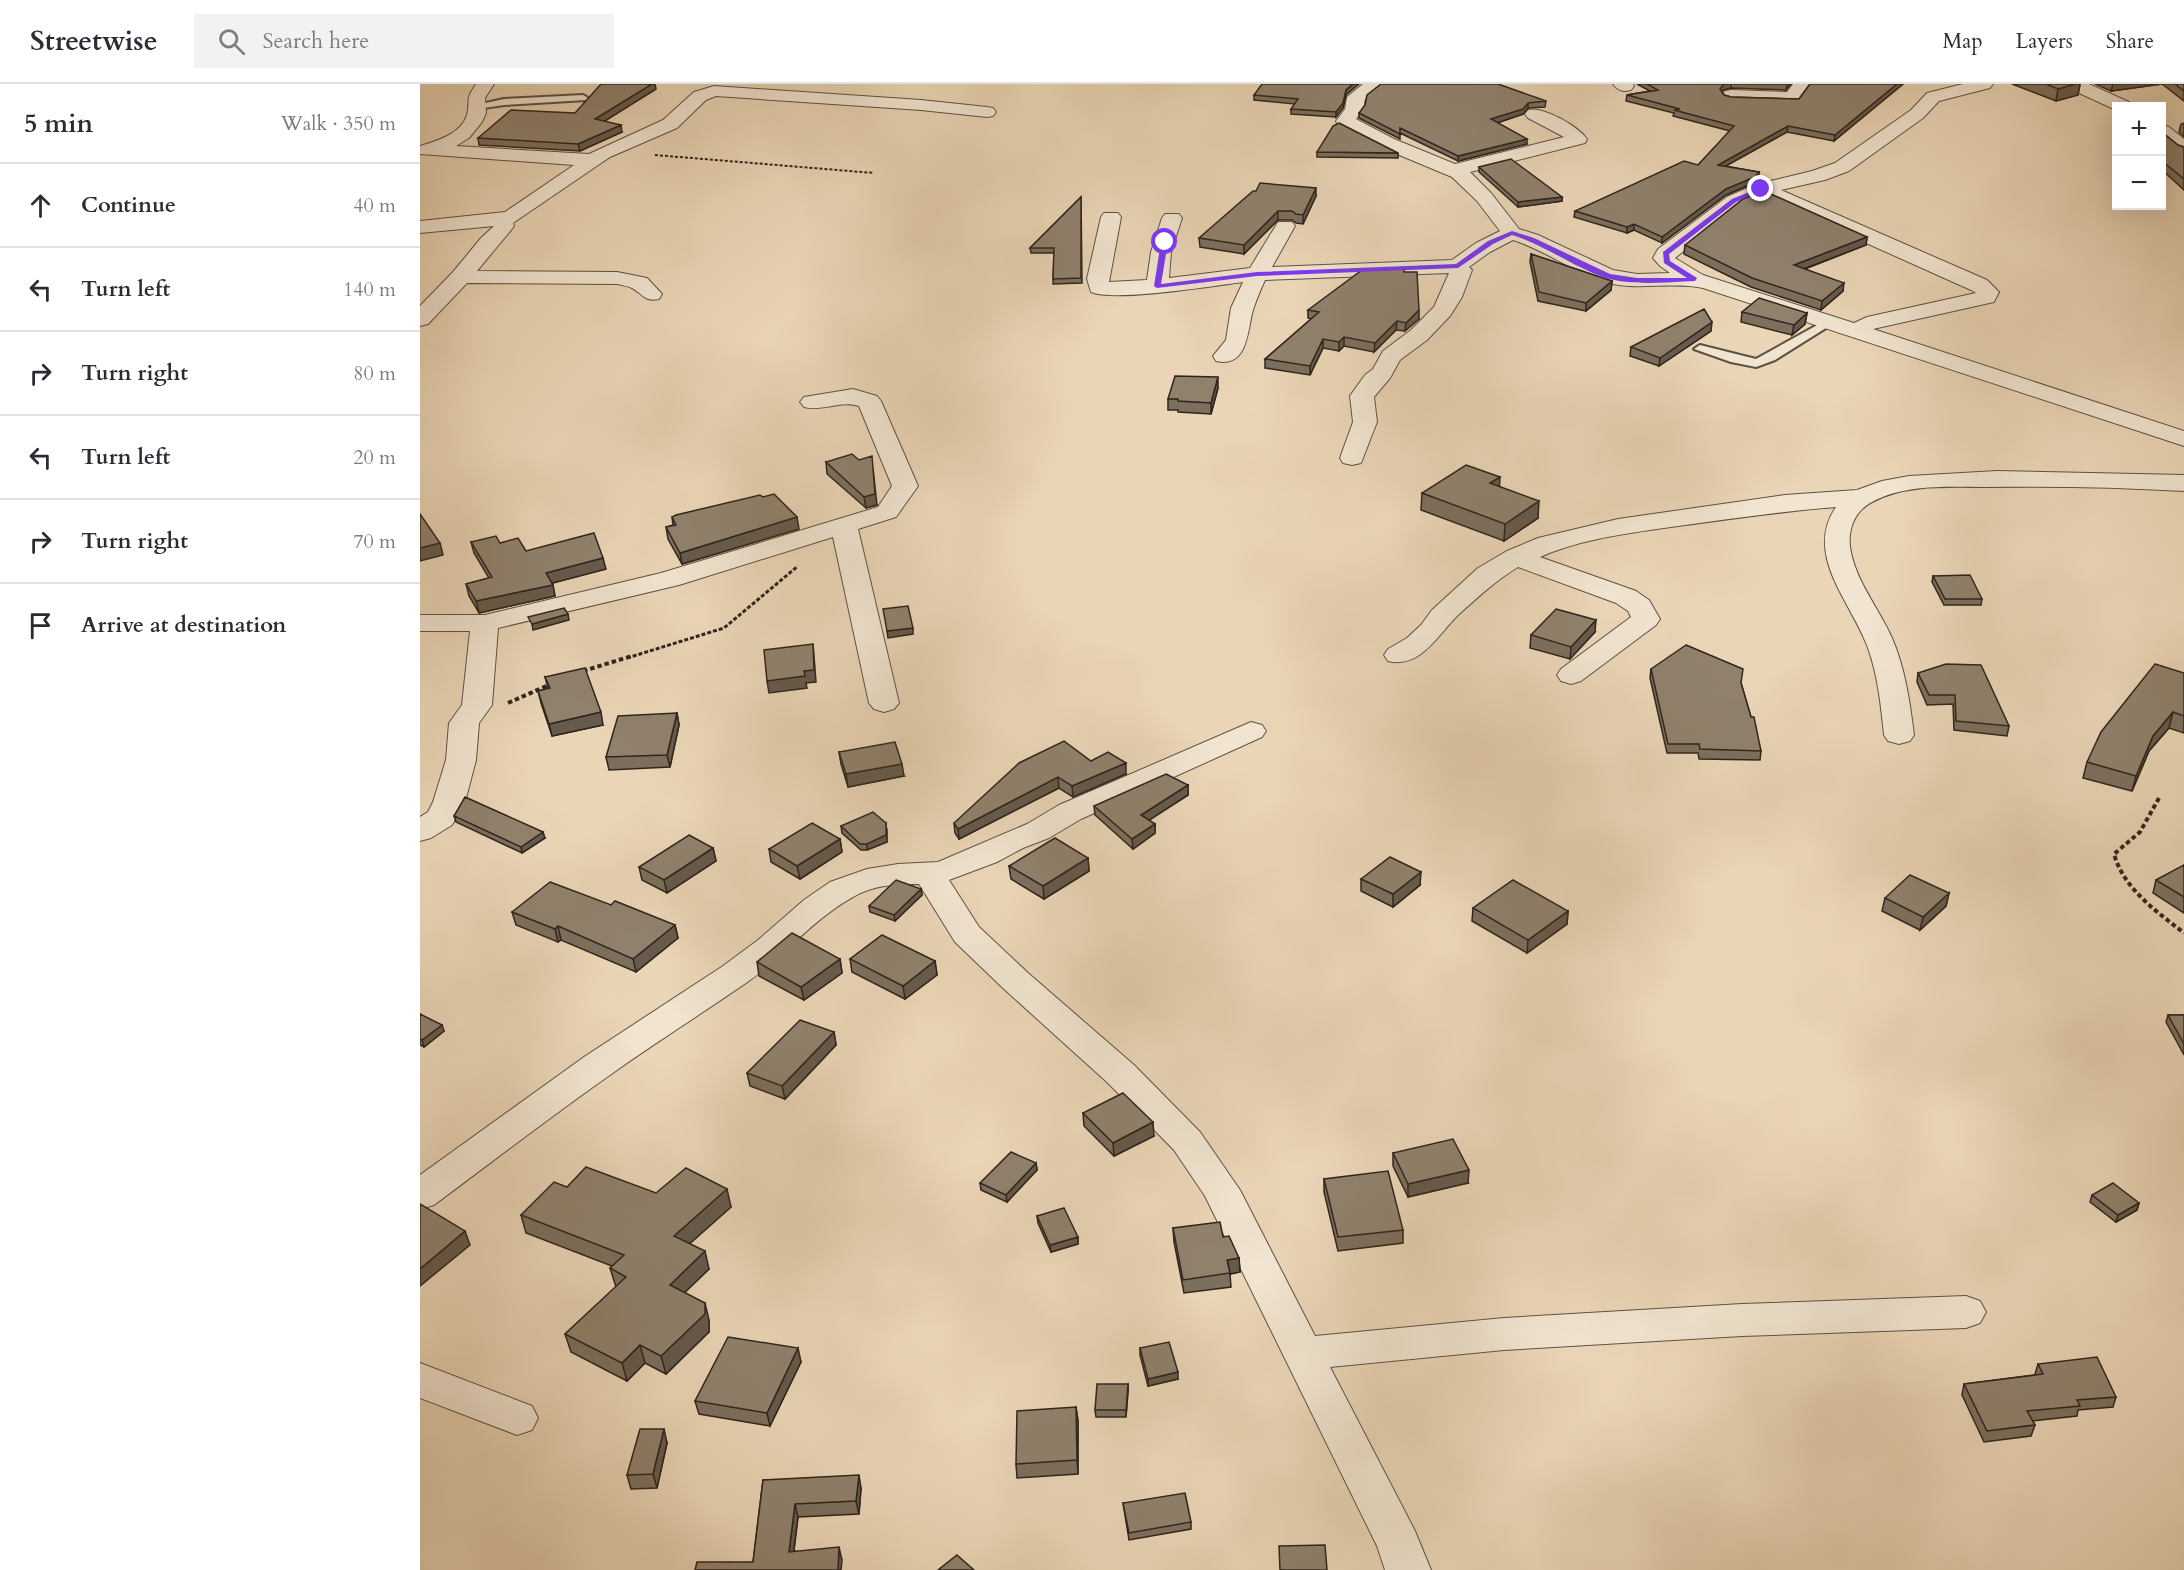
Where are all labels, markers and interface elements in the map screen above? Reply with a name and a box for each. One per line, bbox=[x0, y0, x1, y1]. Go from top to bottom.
search box bbox=[194, 14, 614, 68]
text: Streetwise bbox=[30, 22, 158, 60]
icon: search bbox=[215, 25, 248, 58]
text: Search here bbox=[263, 26, 369, 56]
text: Map bbox=[1943, 27, 1983, 56]
text: Layers bbox=[2016, 27, 2073, 56]
text: Share bbox=[2106, 27, 2154, 56]
map controls bbox=[2112, 102, 2166, 210]
button: + bbox=[2112, 102, 2166, 156]
text: 5 min bbox=[24, 106, 93, 141]
text: Walk · 350 m bbox=[281, 110, 396, 137]
button: − bbox=[2112, 156, 2166, 210]
route end bbox=[1747, 175, 1773, 201]
icon: ahead bbox=[24, 189, 57, 222]
text: Continue bbox=[81, 190, 176, 220]
text: 40 m bbox=[353, 192, 396, 219]
route start bbox=[1151, 228, 1177, 254]
icon: left bbox=[24, 273, 57, 306]
text: Turn left bbox=[81, 274, 170, 304]
text: 140 m bbox=[343, 276, 396, 303]
icon: right bbox=[24, 357, 57, 390]
text: Turn right bbox=[81, 358, 188, 388]
text: 80 m bbox=[353, 360, 396, 387]
icon: left bbox=[24, 441, 57, 474]
text: Turn left bbox=[81, 442, 170, 472]
text: 20 m bbox=[353, 444, 396, 471]
icon: right bbox=[24, 525, 57, 558]
text: Turn right bbox=[81, 526, 188, 556]
text: 70 m bbox=[353, 528, 396, 555]
icon: arrive bbox=[24, 609, 57, 642]
text: Arrive at destination bbox=[81, 610, 286, 640]

